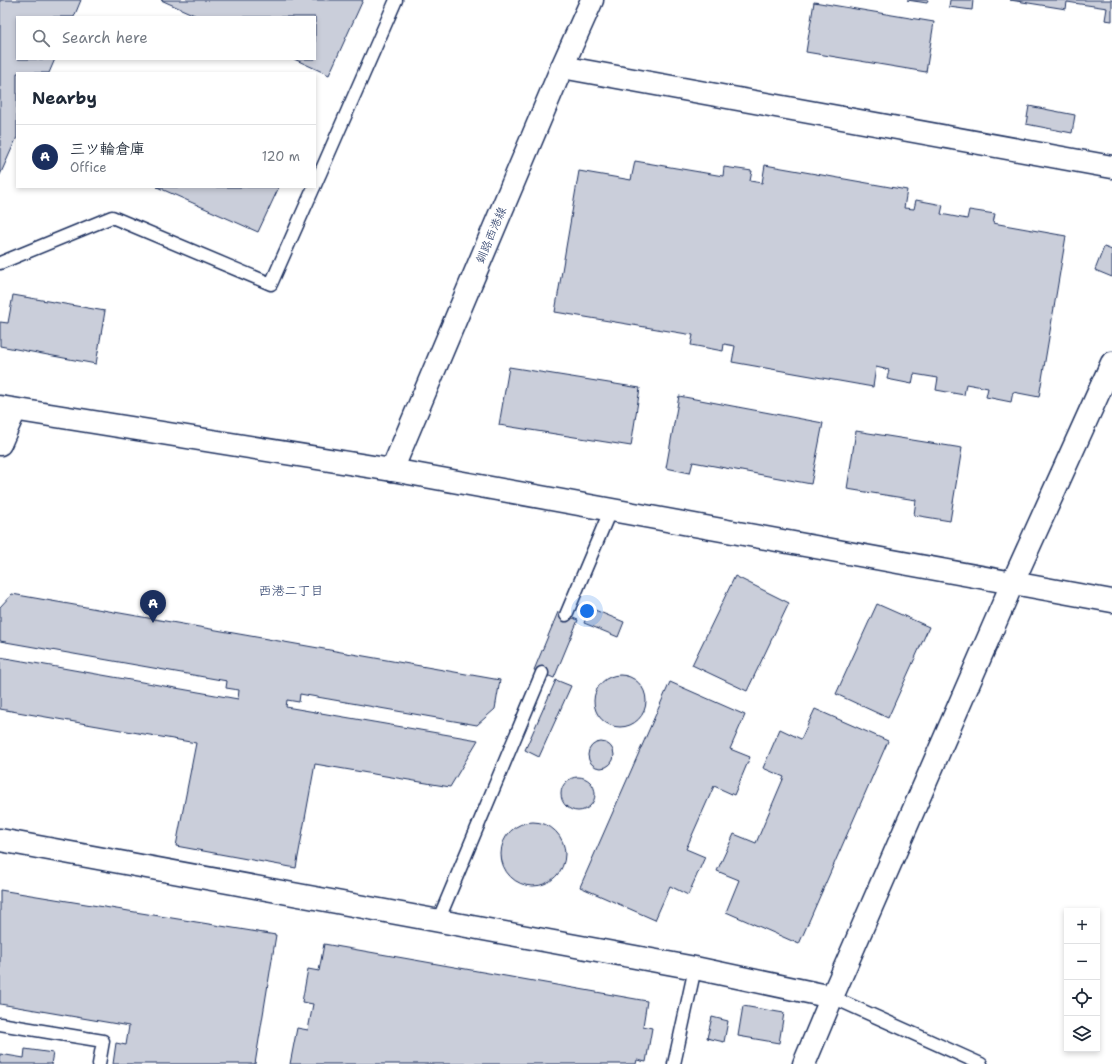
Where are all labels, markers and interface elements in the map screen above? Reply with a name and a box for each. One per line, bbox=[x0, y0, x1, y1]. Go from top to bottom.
search box bbox=[16, 16, 316, 60]
icon: search bbox=[30, 27, 52, 49]
text: Search here bbox=[62, 28, 148, 48]
text: Nearby bbox=[32, 87, 97, 109]
text: 三ツ輪倉庫 bbox=[70, 139, 145, 159]
text: A bbox=[40, 148, 50, 165]
text: 120 m bbox=[262, 148, 300, 165]
text: Office bbox=[70, 159, 107, 176]
street label: 釧路西港線 bbox=[472, 204, 510, 266]
district label: 西港二丁目 bbox=[258, 582, 324, 599]
pin: A bbox=[140, 590, 166, 623]
your location bbox=[577, 601, 597, 621]
map controls bbox=[1064, 908, 1100, 1052]
button: + bbox=[1064, 908, 1100, 944]
button: − bbox=[1064, 944, 1100, 980]
button: locate bbox=[1064, 980, 1100, 1016]
button: layers bbox=[1064, 1016, 1100, 1052]

